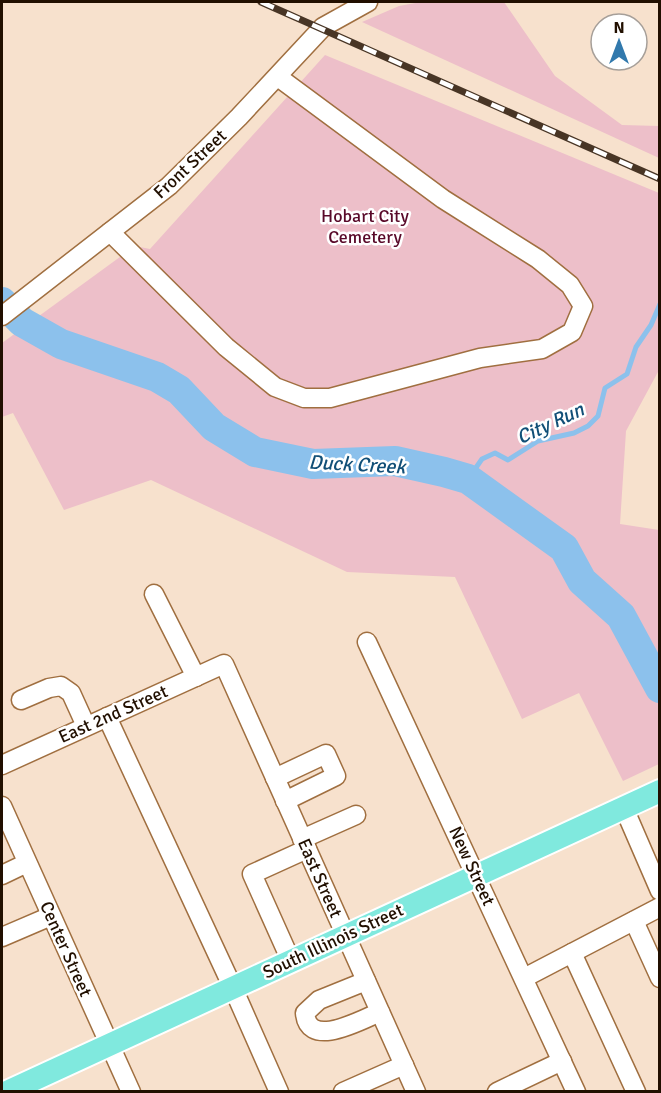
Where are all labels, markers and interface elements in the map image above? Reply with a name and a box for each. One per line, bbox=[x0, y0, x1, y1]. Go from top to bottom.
north arrow bbox=[589, 12, 649, 72]
text: N bbox=[613, 18, 625, 38]
street label: Front Street bbox=[149, 125, 231, 203]
park label: Hobart City Cemetery bbox=[321, 205, 409, 248]
water label: City Run bbox=[512, 397, 589, 450]
water label: Duck Creek bbox=[308, 449, 408, 480]
street label: East 2nd Street bbox=[55, 680, 171, 748]
street label: New Street bbox=[444, 823, 500, 909]
street label: East Street bbox=[293, 835, 347, 921]
street label: Center Street bbox=[35, 898, 97, 1000]
street label: South Illinois Street bbox=[259, 899, 407, 983]

